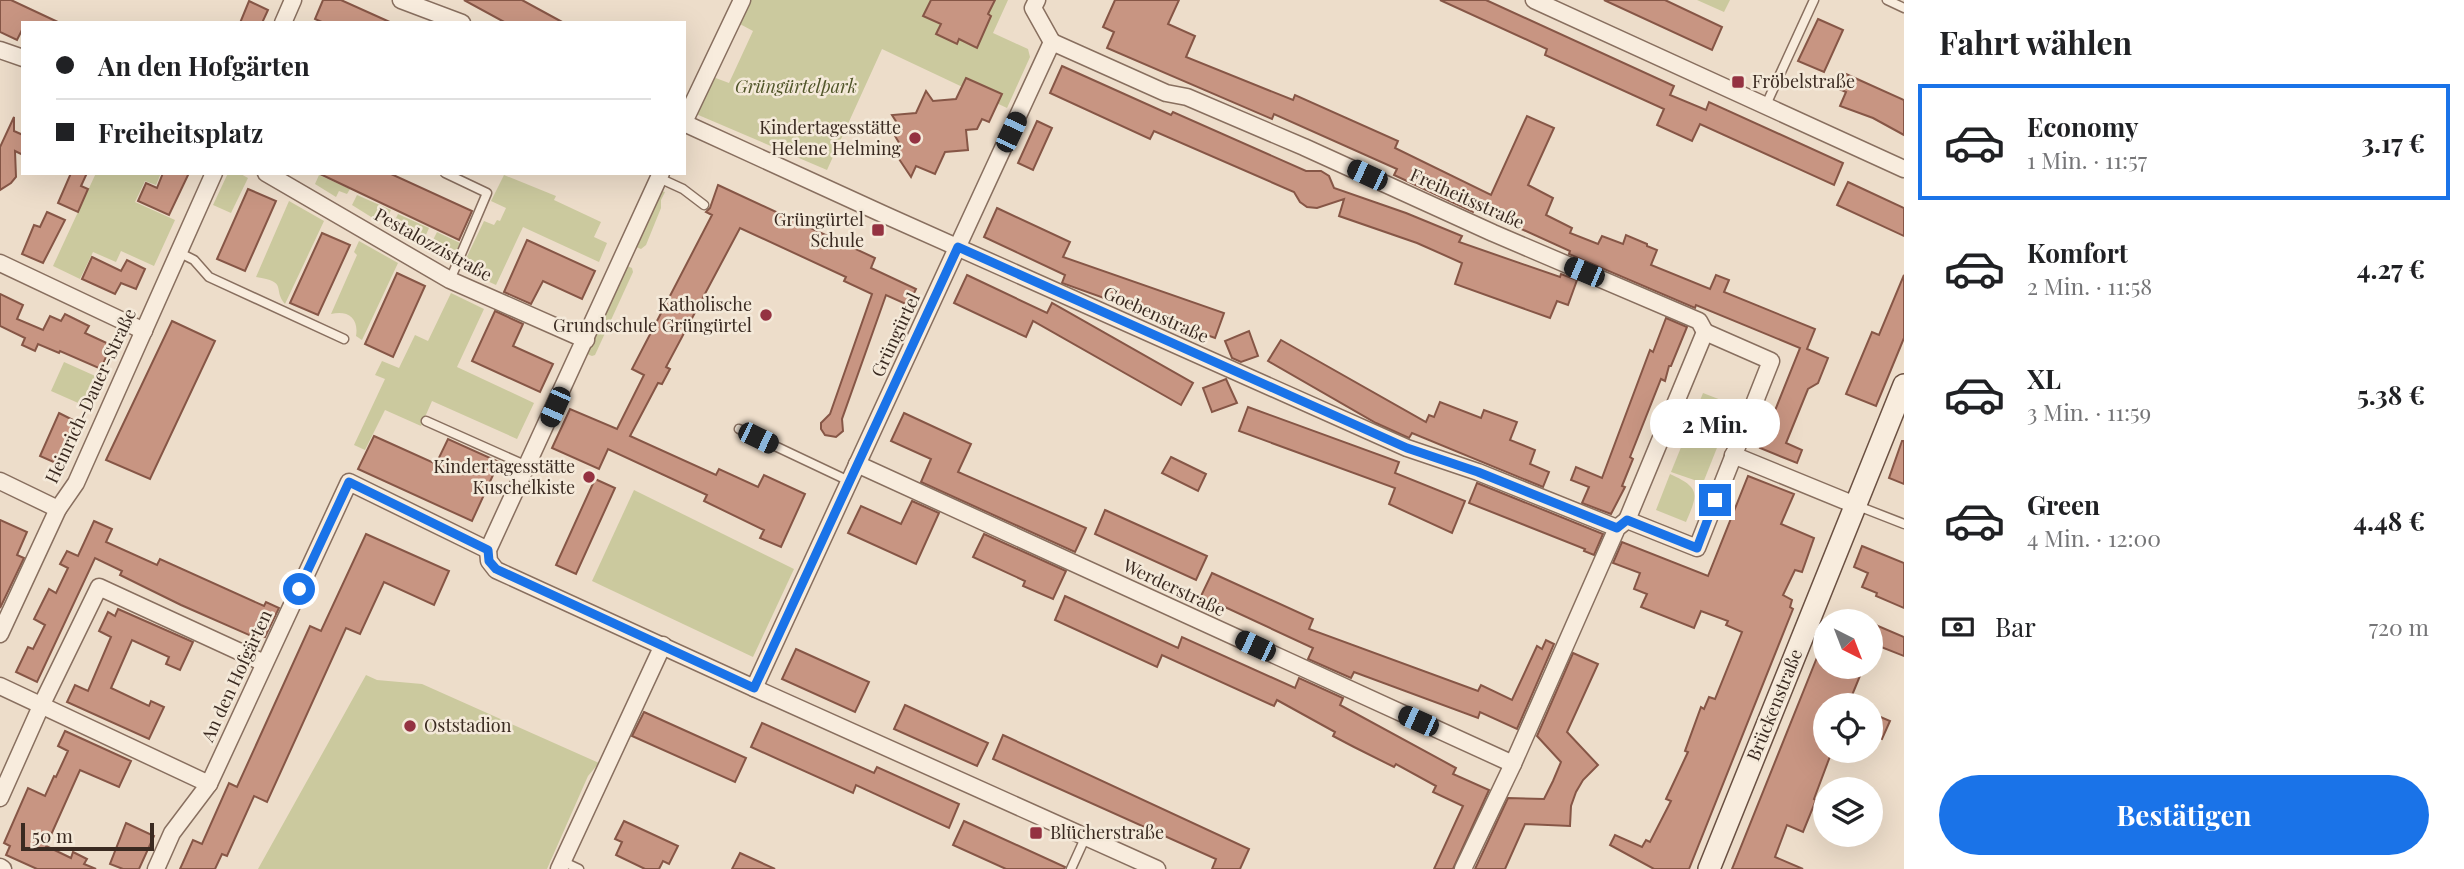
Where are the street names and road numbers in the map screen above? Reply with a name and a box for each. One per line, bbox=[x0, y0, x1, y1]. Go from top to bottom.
street label: Freiheitsstraße bbox=[1406, 162, 1528, 234]
street label: Pestalozzistraße bbox=[370, 202, 497, 286]
street label: Goebenstraße bbox=[1100, 280, 1213, 348]
street label: Grüngürtel bbox=[865, 289, 925, 381]
street label: Heinrich-Dauer-Straße bbox=[39, 304, 141, 487]
street label: Werderstraße bbox=[1118, 552, 1230, 621]
street label: An den Hofgärten bbox=[195, 605, 277, 746]
street label: Brückenstraße bbox=[1741, 645, 1807, 764]

